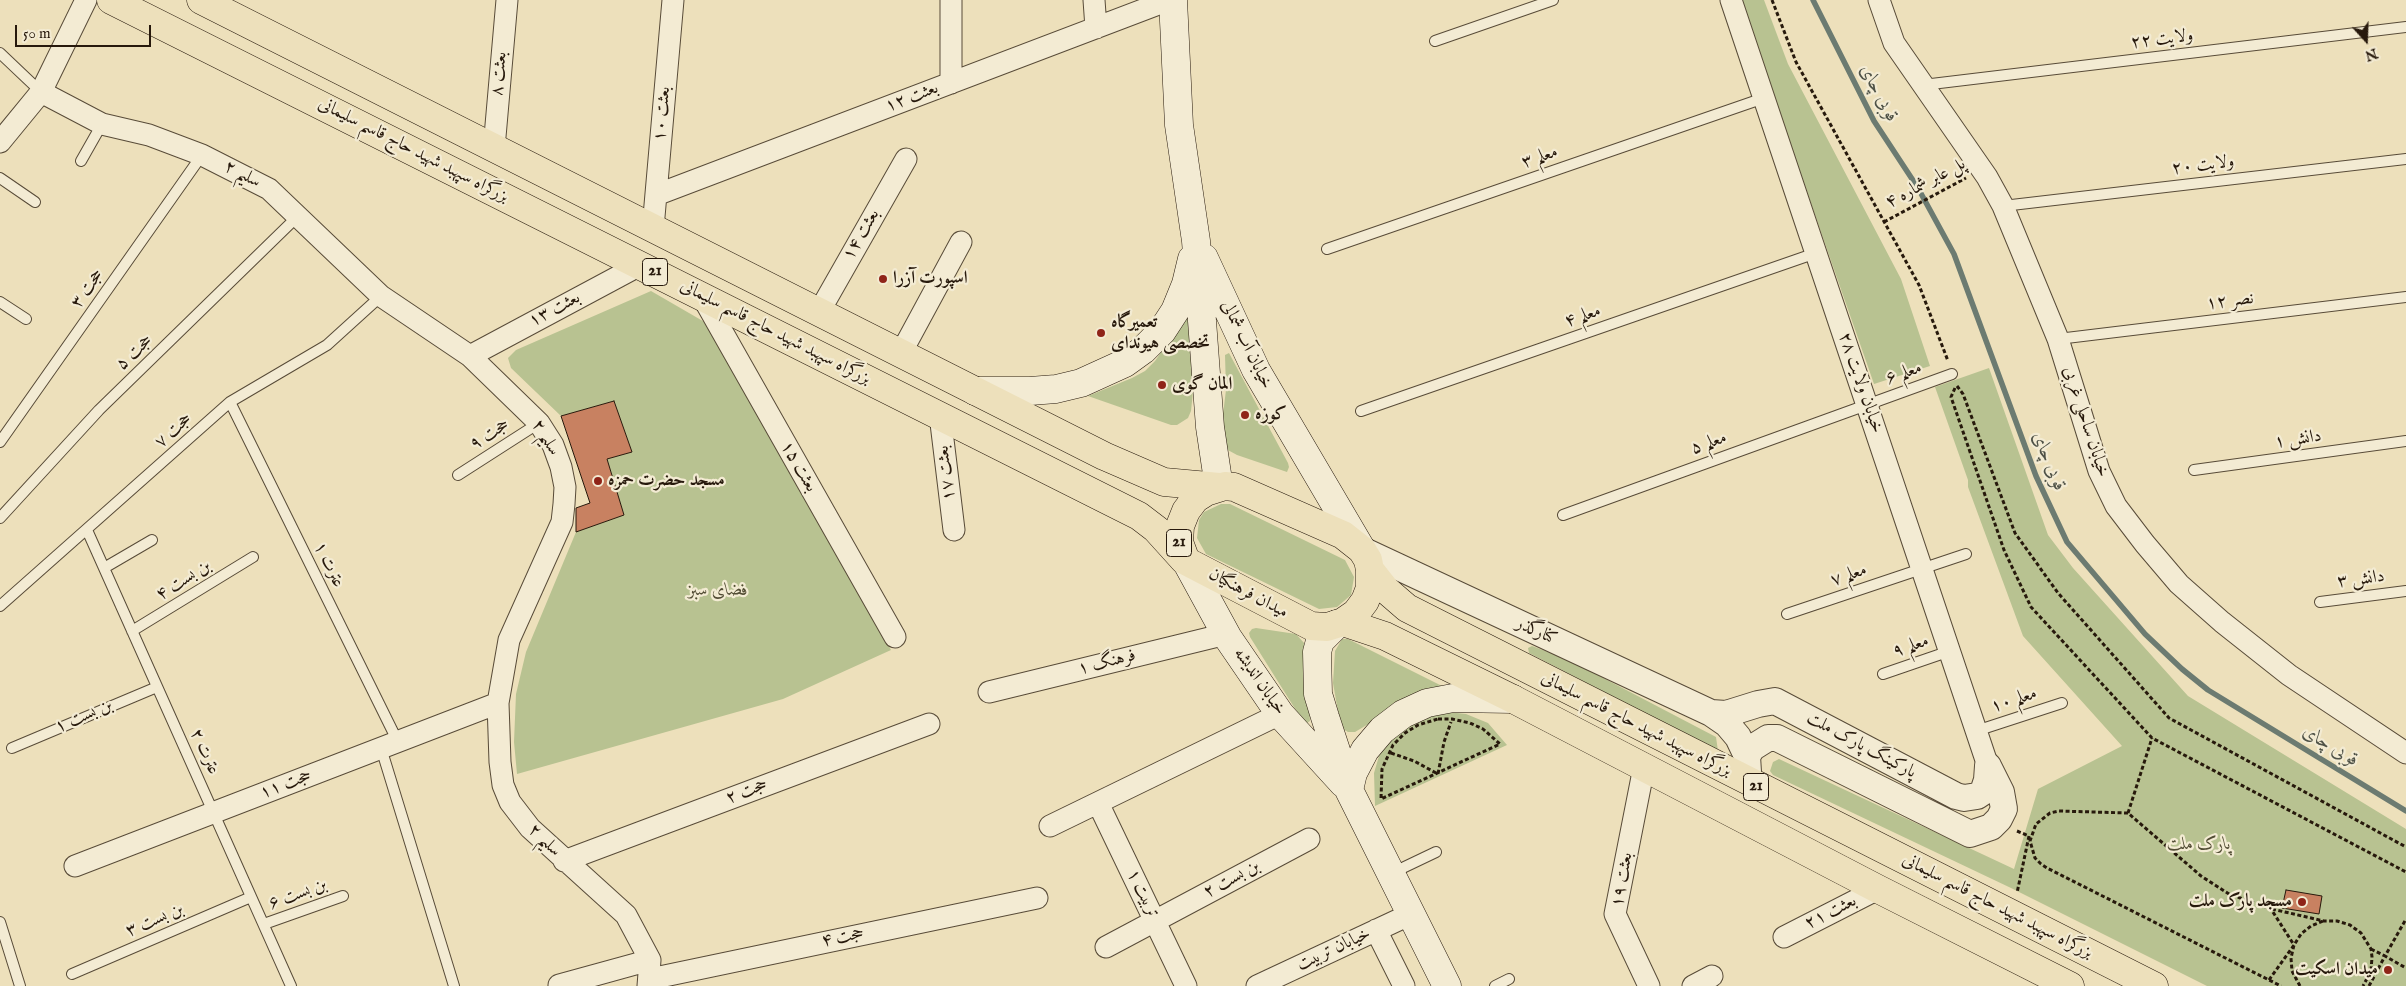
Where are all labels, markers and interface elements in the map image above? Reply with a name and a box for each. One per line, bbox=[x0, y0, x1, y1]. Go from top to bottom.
scale bar bbox=[18, 15, 154, 47]
north arrow bbox=[2341, 15, 2391, 65]
text: 50 m bbox=[23, 24, 51, 43]
street label: ولایت ۲۲ bbox=[2129, 25, 2195, 55]
text: N bbox=[2362, 44, 2380, 65]
street label: بعثت ۸ bbox=[487, 51, 513, 97]
water label: قوبی چای bbox=[1853, 61, 1903, 127]
street label: بعثت ۱۲ bbox=[882, 78, 942, 118]
street label: بعثت ۱۰ bbox=[650, 86, 676, 142]
street label: بزرگراه سپهبد شهید حاج قاسم سلیمانی bbox=[314, 93, 512, 209]
street label: معلم ۳ bbox=[1519, 142, 1561, 174]
street label: ولایت ۲۰ bbox=[2170, 151, 2236, 181]
street label: پل عابر شماره ۴ bbox=[1882, 154, 1970, 214]
street label: سلیم ۲ bbox=[220, 156, 264, 194]
street label: بعثت ۱۴ bbox=[839, 206, 885, 264]
road number: 21 bbox=[642, 258, 668, 286]
street label: حجت ۳ bbox=[67, 265, 109, 313]
place label: اسپورت آزرا bbox=[893, 268, 968, 290]
marker: اسپورت آزرا bbox=[877, 273, 889, 285]
street label: بزرگراه سپهبد شهید حاج قاسم سلیمانی bbox=[676, 275, 874, 391]
street label: بعثت ۱۳ bbox=[526, 287, 584, 333]
street label: نصر ۱۲ bbox=[2205, 288, 2255, 316]
street label: خیابان آب شمالی bbox=[1215, 297, 1277, 393]
street label: معلم ۴ bbox=[1562, 301, 1604, 333]
place label: تعمیرگاه تخصصی هیوندای bbox=[1111, 312, 1210, 354]
marker: تعمیرگاه تخصصی هیوندای bbox=[1095, 327, 1107, 339]
street label: حجت ۵ bbox=[112, 330, 158, 376]
street label: خیابان ولایت ۲۸ bbox=[1833, 330, 1887, 436]
street label: معلم ۶ bbox=[1883, 358, 1925, 390]
street label: خیابان ساحلی غربی bbox=[2057, 364, 2113, 480]
place label: المان گوی bbox=[1172, 374, 1232, 396]
marker: المان گوی bbox=[1156, 379, 1168, 391]
place label: کوزه bbox=[1255, 404, 1287, 426]
street label: حجت ۷ bbox=[151, 409, 197, 453]
marker: کوزه bbox=[1239, 409, 1251, 421]
street label: حجت ۹ bbox=[466, 414, 514, 456]
street label: سلیم ۲ bbox=[526, 416, 564, 460]
street label: دانش ۱ bbox=[2273, 426, 2323, 454]
street label: معلم ۵ bbox=[1688, 428, 1730, 460]
water label: قوبی چای bbox=[2026, 429, 2070, 495]
street label: بعثت ۱۵ bbox=[775, 438, 821, 496]
street label: بعثت ۱۷ bbox=[933, 444, 961, 502]
place label: مسجد حضرت حمزه bbox=[608, 470, 725, 492]
marker: مسجد حضرت حمزه bbox=[592, 475, 604, 487]
road number: 21 bbox=[1166, 530, 1192, 556]
street label: عترت ۱ bbox=[308, 539, 348, 591]
street label: بن بست ۴ bbox=[153, 556, 215, 606]
street label: معلم ۷ bbox=[1828, 560, 1870, 592]
street label: میدان فرهنگیان bbox=[1204, 564, 1292, 624]
street label: دانش ۳ bbox=[2336, 566, 2386, 594]
park label: فضای سبز bbox=[688, 580, 748, 602]
street label: کنارگذر bbox=[1512, 613, 1560, 651]
street label: معلم ۹ bbox=[1890, 631, 1932, 663]
street label: خیابان اندیشه bbox=[1228, 644, 1290, 720]
street label: فرهنگ ۱ bbox=[1076, 645, 1138, 681]
street label: بزرگراه سپهبد شهید حاج قاسم سلیمانی bbox=[1537, 667, 1735, 783]
street label: معلم ۱۰ bbox=[1988, 683, 2040, 719]
street label: بن بست ۱ bbox=[52, 695, 116, 739]
street label: پارکینگ پارک ملت bbox=[1802, 708, 1920, 784]
water label: قوبی چای bbox=[2298, 721, 2362, 773]
street label: عترت ۲ bbox=[184, 726, 224, 778]
street label: حجت ۱۱ bbox=[257, 765, 315, 805]
street label: حجت ۲ bbox=[723, 774, 771, 810]
road number: 21 bbox=[1744, 774, 1768, 800]
street label: سلیم ۲ bbox=[523, 820, 565, 862]
park label: پارک ملت bbox=[2167, 834, 2231, 856]
street label: بزرگراه سپهبد شهید حاج قاسم سلیمانی bbox=[1898, 849, 2096, 965]
street label: بعثت ۱۹ bbox=[1608, 851, 1638, 909]
street label: بن بست ۲ bbox=[1200, 856, 1264, 904]
street label: تربیت ۱ bbox=[1121, 866, 1163, 922]
street label: بن بست ۶ bbox=[266, 875, 330, 915]
street label: بعثت ۲۱ bbox=[1801, 891, 1861, 935]
place label: مسجد پارک ملت bbox=[2189, 891, 2292, 913]
marker: مسجد پارک ملت bbox=[2296, 896, 2308, 908]
street label: بن بست ۳ bbox=[123, 899, 187, 943]
street label: حجت ۴ bbox=[820, 923, 866, 953]
street label: خیابان تربیت bbox=[1294, 924, 1374, 976]
place label: میدان اسکیت bbox=[2295, 959, 2378, 981]
marker: میدان اسکیت bbox=[2382, 964, 2394, 976]

